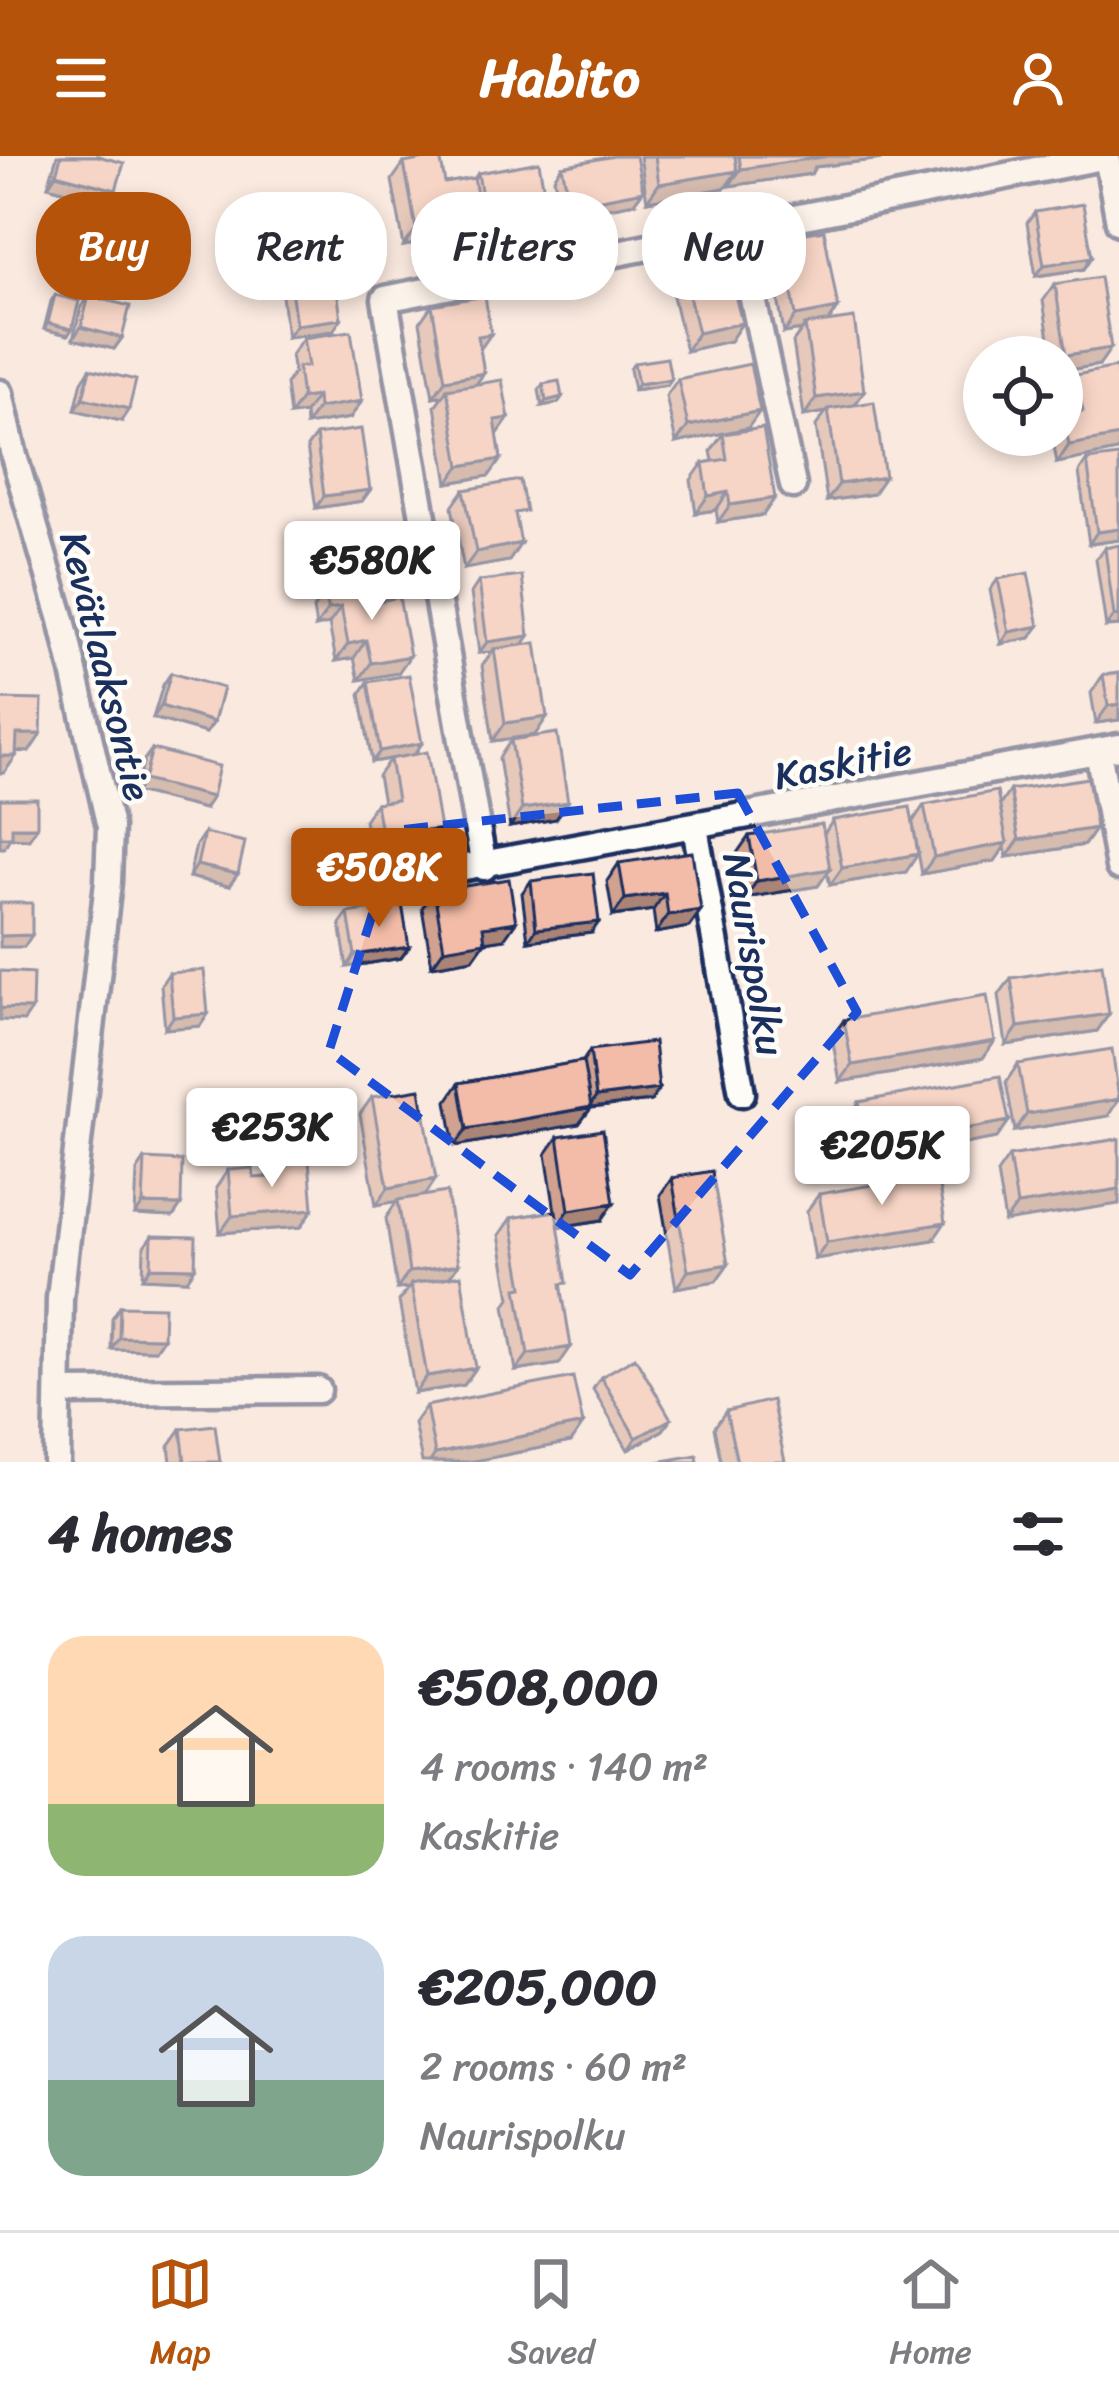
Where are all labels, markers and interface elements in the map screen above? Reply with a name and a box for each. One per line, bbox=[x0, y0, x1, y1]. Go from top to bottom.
text: Habito bbox=[479, 30, 640, 126]
icon: menu bbox=[48, 45, 114, 111]
icon: person bbox=[1005, 45, 1071, 111]
chip: Buy bbox=[36, 192, 191, 300]
chip: Rent bbox=[215, 192, 387, 300]
chip: Filters bbox=[411, 192, 618, 300]
chip: New bbox=[642, 192, 806, 300]
map controls bbox=[963, 336, 1083, 456]
button: locate bbox=[963, 336, 1083, 456]
pin: €580K bbox=[288, 521, 456, 623]
street label: Kevätlaaksontie bbox=[39, 524, 173, 808]
text: €580K bbox=[311, 525, 433, 594]
street label: Kaskitie bbox=[768, 716, 918, 810]
pin: €508K bbox=[295, 828, 463, 930]
text: €508K bbox=[318, 832, 440, 901]
street label: Naurispolku bbox=[702, 847, 806, 1061]
pin: €253K bbox=[188, 1088, 356, 1190]
text: €253K bbox=[213, 1092, 331, 1161]
pin: €205K bbox=[798, 1106, 966, 1208]
text: €205K bbox=[822, 1110, 942, 1179]
text: 4 homes bbox=[48, 1489, 232, 1579]
icon: filters bbox=[1005, 1501, 1071, 1567]
text: €508,000 bbox=[420, 1642, 658, 1732]
icon: home bbox=[144, 1684, 288, 1828]
text: 4 rooms · 140 m² bbox=[420, 1732, 708, 1801]
text: Kaskitie bbox=[420, 1801, 559, 1870]
text: €205,000 bbox=[420, 1942, 657, 2032]
icon: home bbox=[144, 1984, 288, 2128]
text: 2 rooms · 60 m² bbox=[420, 2032, 687, 2101]
text: Naurispolku bbox=[420, 2101, 625, 2170]
tab: Map bbox=[147, 2251, 213, 2381]
tab: Saved bbox=[508, 2251, 595, 2381]
tab: Home bbox=[889, 2251, 972, 2381]

